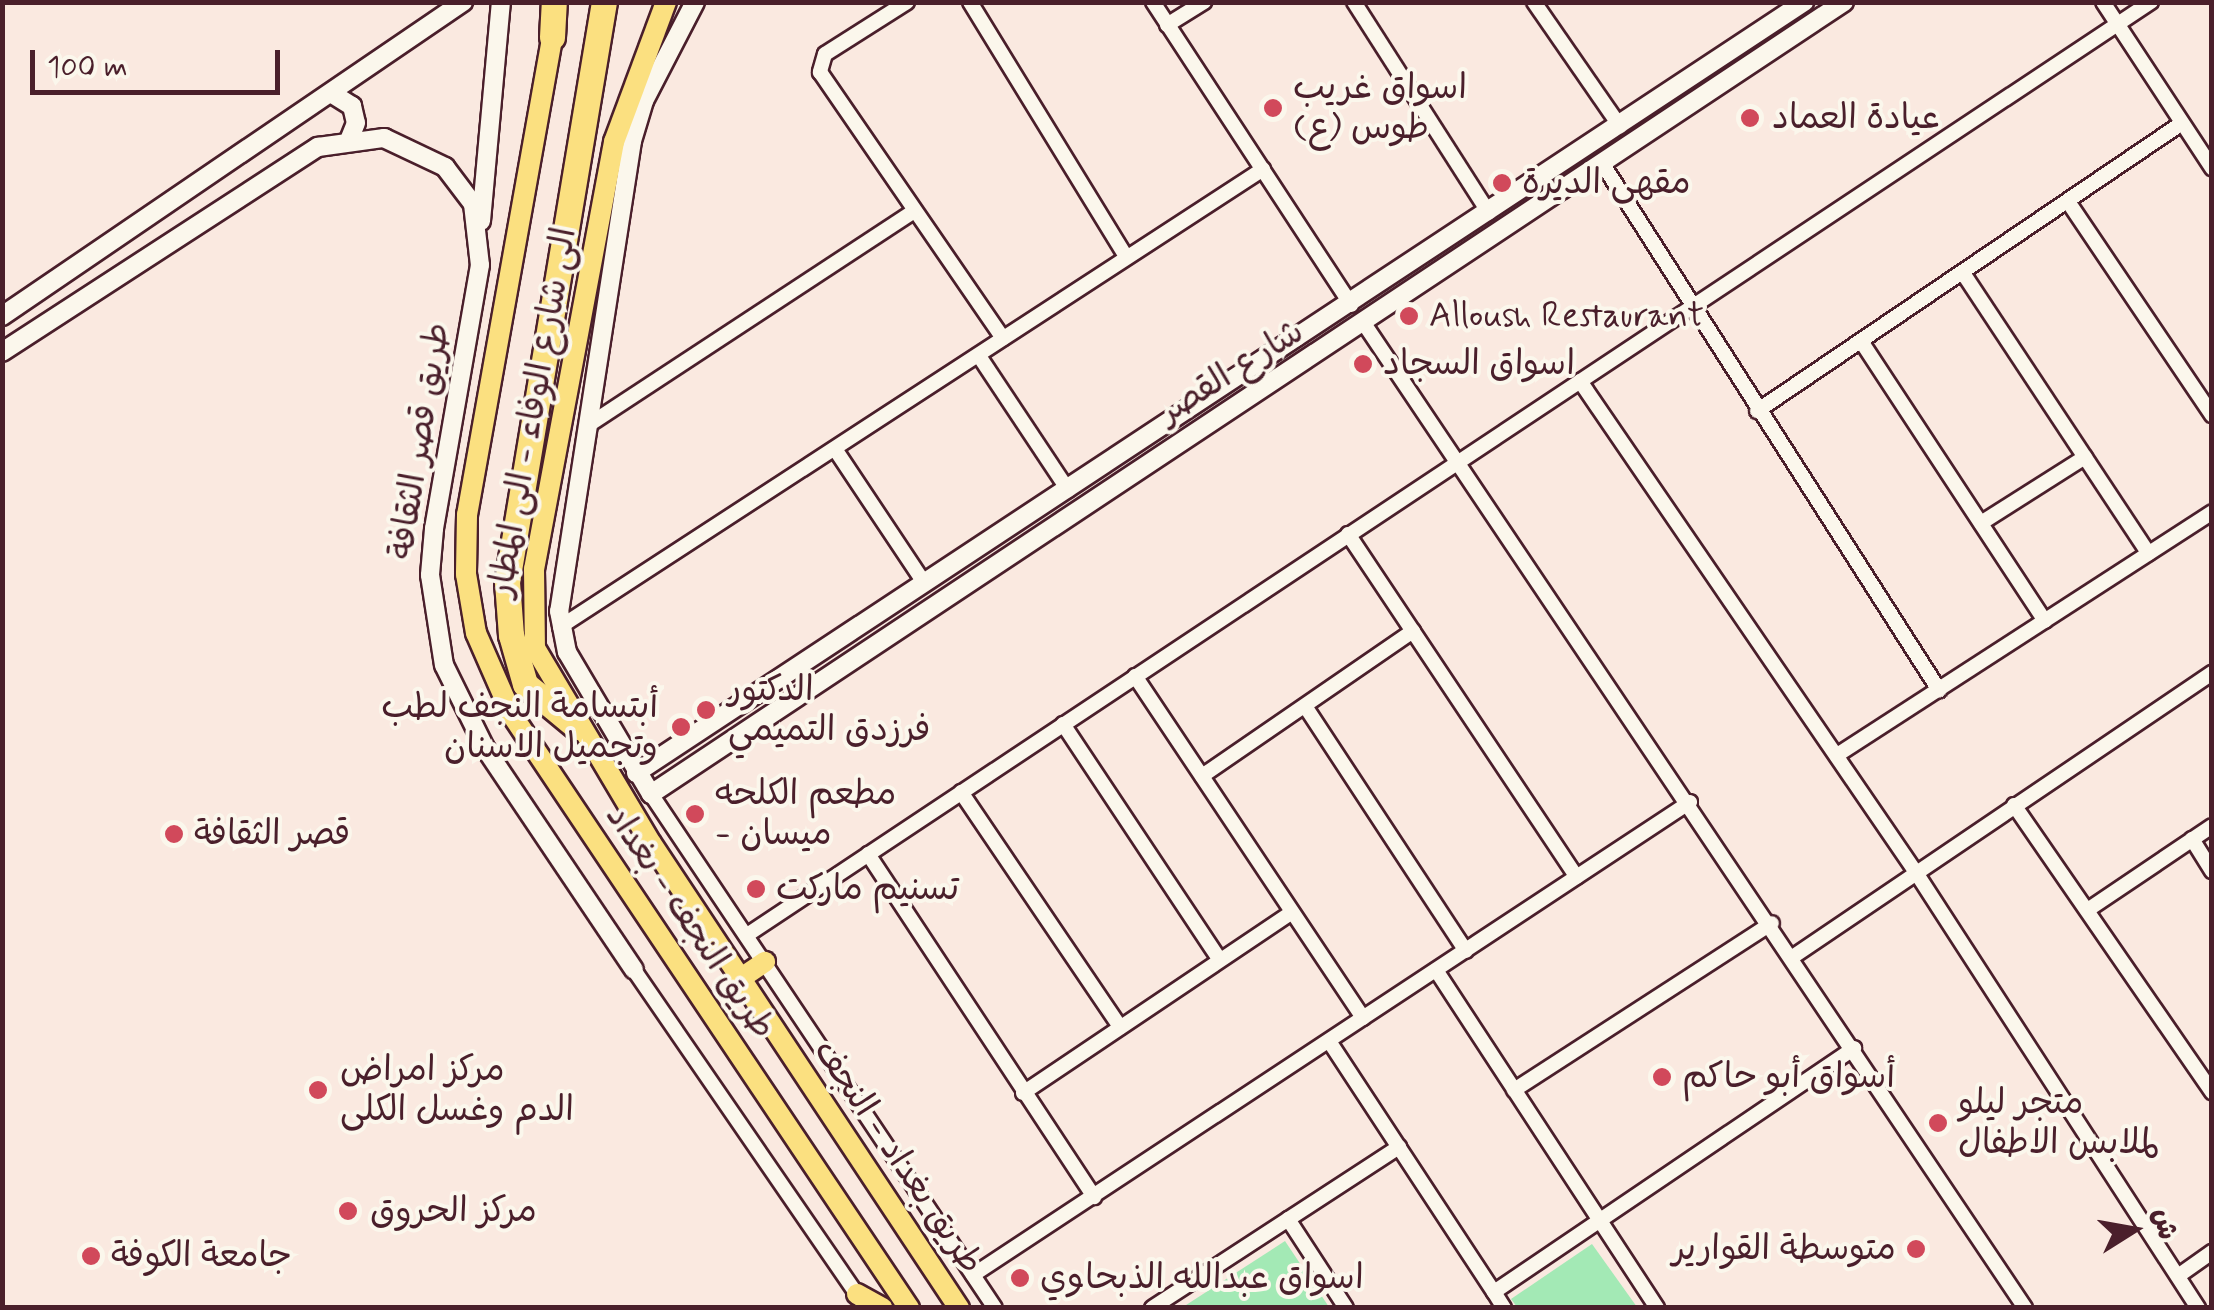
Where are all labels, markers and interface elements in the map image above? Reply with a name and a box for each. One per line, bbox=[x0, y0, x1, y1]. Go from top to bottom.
scale bar bbox=[35, 30, 285, 92]
text: 100 m bbox=[47, 48, 128, 87]
place label: اسواق غريب طوس (ع) bbox=[1293, 67, 1467, 149]
marker: اسواق غريب طوس (ع) bbox=[1262, 97, 1284, 119]
place label: عيادة العماد bbox=[1772, 97, 1940, 139]
marker: عيادة العماد bbox=[1737, 105, 1763, 131]
place label: مقهى الديرة bbox=[1522, 162, 1691, 204]
marker: مقهى الديرة bbox=[1491, 172, 1513, 194]
street label: الى شارع الوفاء - الى المطار bbox=[480, 224, 586, 600]
place label: Alloush Restaurant bbox=[1429, 295, 1704, 337]
marker: Alloush Restaurant bbox=[1398, 305, 1420, 327]
street label: شارع القصر bbox=[1151, 311, 1311, 433]
street label: طريق قصر الثقافة bbox=[381, 320, 459, 562]
place label: اسواق السجاد bbox=[1383, 343, 1575, 385]
marker: اسواق السجاد bbox=[1352, 353, 1374, 375]
place label: الدكتور فرزدق التميمي bbox=[728, 669, 930, 751]
place label: أبتسامة النجف لطب وتجميل الاسنان bbox=[381, 686, 658, 768]
marker: الدكتور فرزدق التميمي bbox=[693, 697, 719, 723]
marker: أبتسامة النجف لطب وتجميل الاسنان bbox=[668, 714, 694, 740]
place label: مطعم الكلحه - ميسان bbox=[715, 773, 896, 855]
street label: طريق النجف - بغداد bbox=[596, 797, 784, 1047]
marker: مطعم الكلحه - ميسان bbox=[684, 803, 706, 825]
place label: قصر الثقافة bbox=[194, 813, 350, 855]
marker: قصر الثقافة bbox=[163, 823, 185, 845]
place label: تسنيم ماركت bbox=[776, 868, 959, 910]
marker: تسنيم ماركت bbox=[745, 878, 767, 900]
street label: طريق بغداد - النجف bbox=[804, 1032, 992, 1282]
place label: مركز امراض الدم وغسل الكلى bbox=[340, 1049, 574, 1131]
place label: أسواق أبو حاكم bbox=[1682, 1056, 1895, 1098]
marker: أسواق أبو حاكم bbox=[1651, 1066, 1673, 1088]
marker: مركز امراض الدم وغسل الكلى bbox=[305, 1077, 331, 1103]
place label: متجر ليلو لملابس الاطفال bbox=[1958, 1082, 2159, 1164]
marker: متجر ليلو لملابس الاطفال bbox=[1927, 1112, 1949, 1134]
north arrow bbox=[2084, 1180, 2184, 1280]
place label: مركز الحروق bbox=[370, 1190, 537, 1232]
marker: مركز الحروق bbox=[335, 1198, 361, 1224]
text: ش bbox=[2143, 1206, 2185, 1243]
place label: متوسطة القوارير bbox=[1672, 1228, 1896, 1270]
place label: جامعة الكوفة bbox=[111, 1235, 292, 1277]
marker: متوسطة القوارير bbox=[1905, 1238, 1927, 1260]
marker: جامعة الكوفة bbox=[80, 1245, 102, 1267]
place label: اسواق عبدالله الذبحاوي bbox=[1040, 1257, 1364, 1299]
marker: اسواق عبدالله الذبحاوي bbox=[1009, 1267, 1031, 1289]

